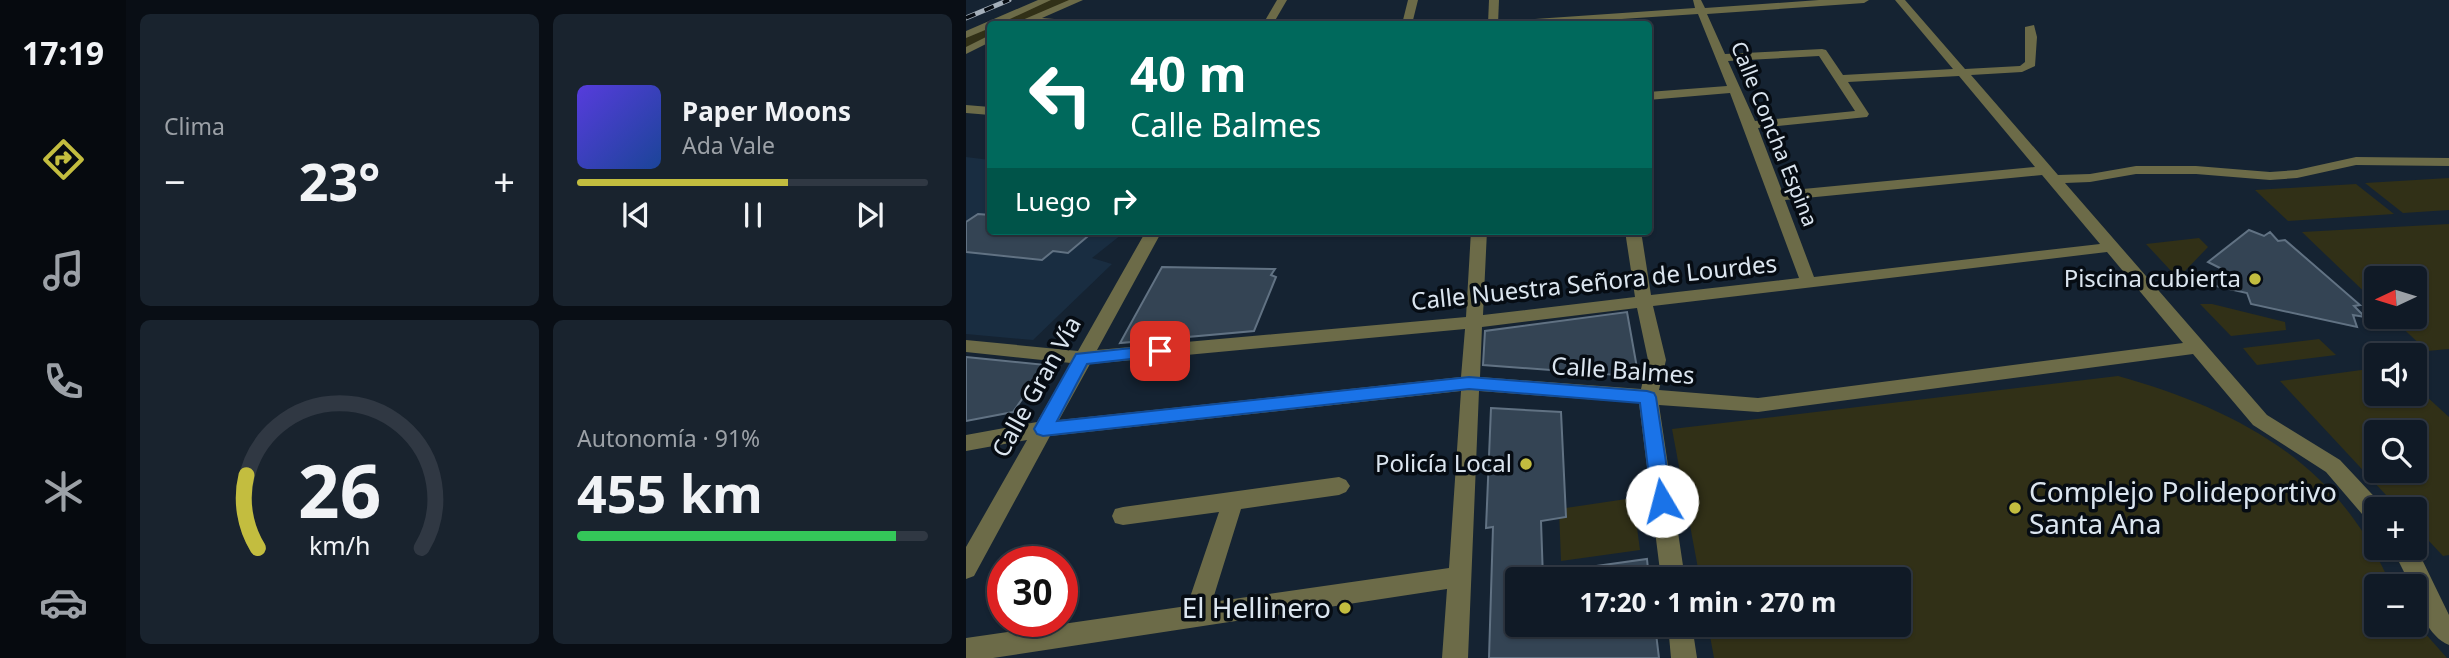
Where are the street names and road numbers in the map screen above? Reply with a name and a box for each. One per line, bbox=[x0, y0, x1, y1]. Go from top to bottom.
street label: Calle Concha Espina bbox=[1725, 37, 1825, 230]
street label: Calle Nuestra Señora de Lourdes bbox=[1409, 246, 1778, 317]
street label: Calle Gran Vía bbox=[983, 310, 1088, 463]
street label: Calle Balmes bbox=[1550, 348, 1696, 391]

